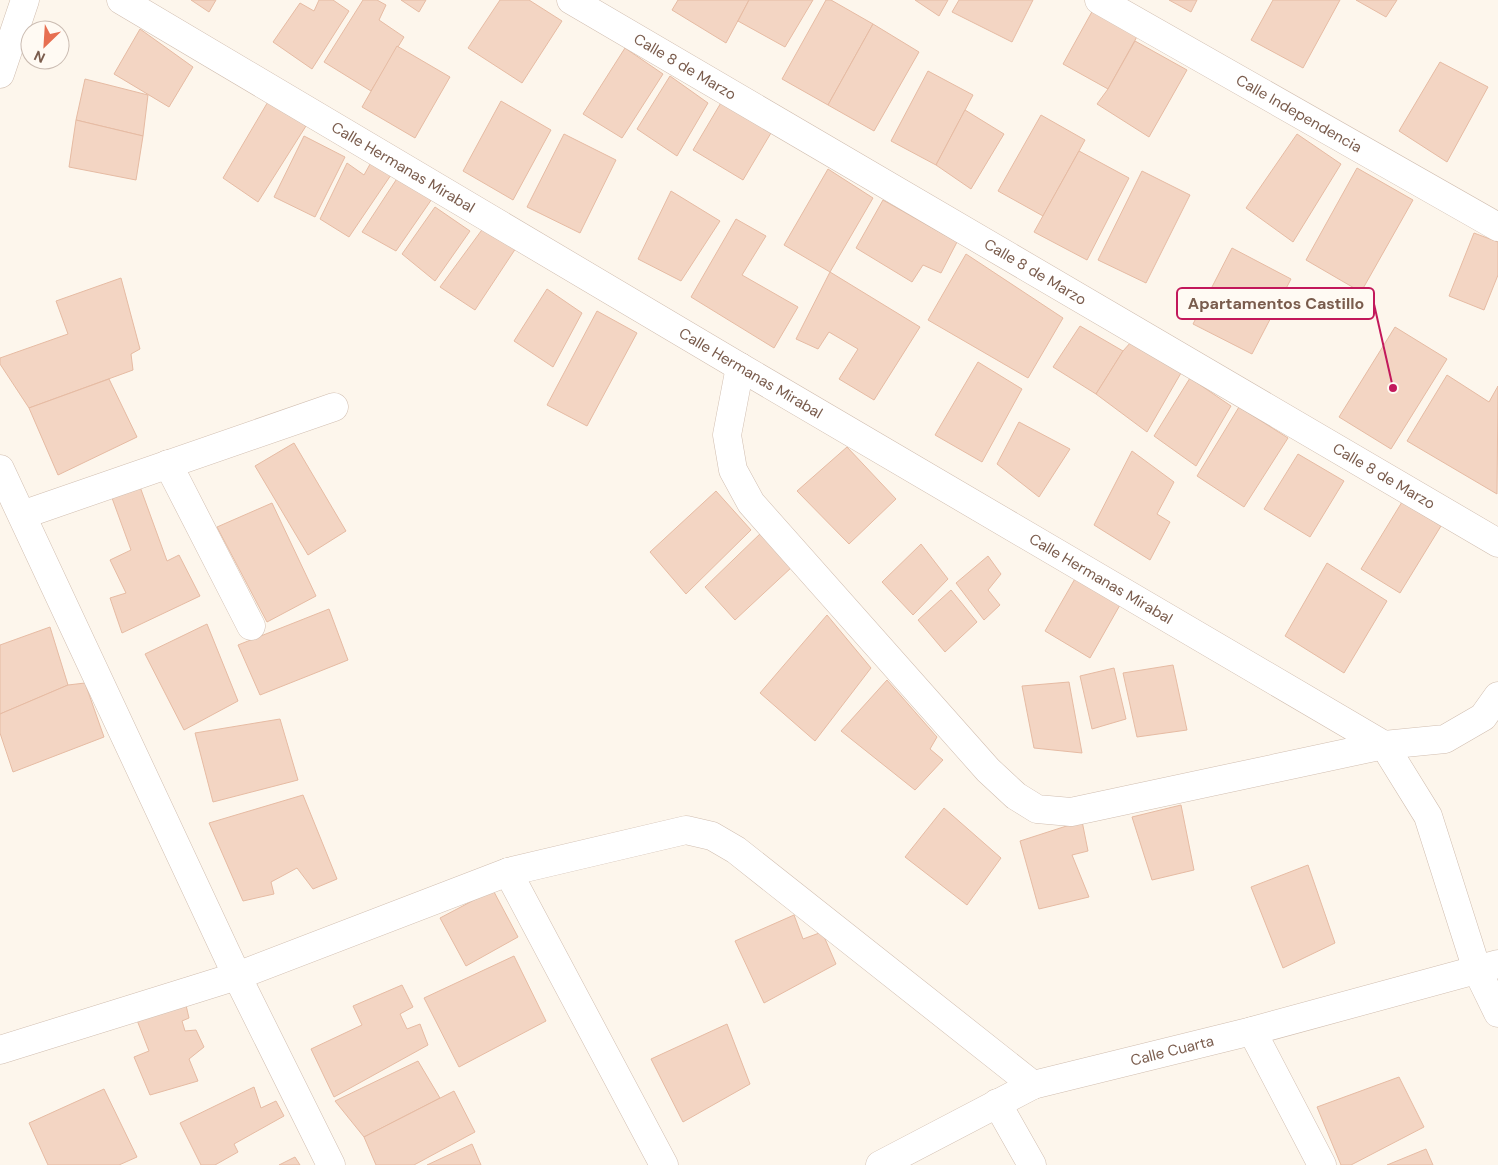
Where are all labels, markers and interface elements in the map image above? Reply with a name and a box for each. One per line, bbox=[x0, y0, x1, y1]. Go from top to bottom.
north arrow bbox=[20, 20, 70, 70]
street label: Calle 8 de Marzo bbox=[630, 29, 740, 105]
text: N bbox=[31, 46, 48, 67]
street label: Calle Independencia bbox=[1232, 70, 1365, 157]
street label: Calle Hermanas Mirabal bbox=[328, 117, 478, 218]
street label: Calle 8 de Marzo bbox=[980, 234, 1090, 310]
callout: Apartamentos Castillo bbox=[1177, 288, 1374, 319]
text: Apartamentos Castillo bbox=[1188, 293, 1364, 314]
street label: Calle Hermanas Mirabal bbox=[675, 323, 826, 423]
street label: Calle 8 de Marzo bbox=[1329, 438, 1439, 514]
street label: Calle Hermanas Mirabal bbox=[1025, 529, 1176, 629]
street label: Calle Cuarta bbox=[1128, 1031, 1216, 1071]

